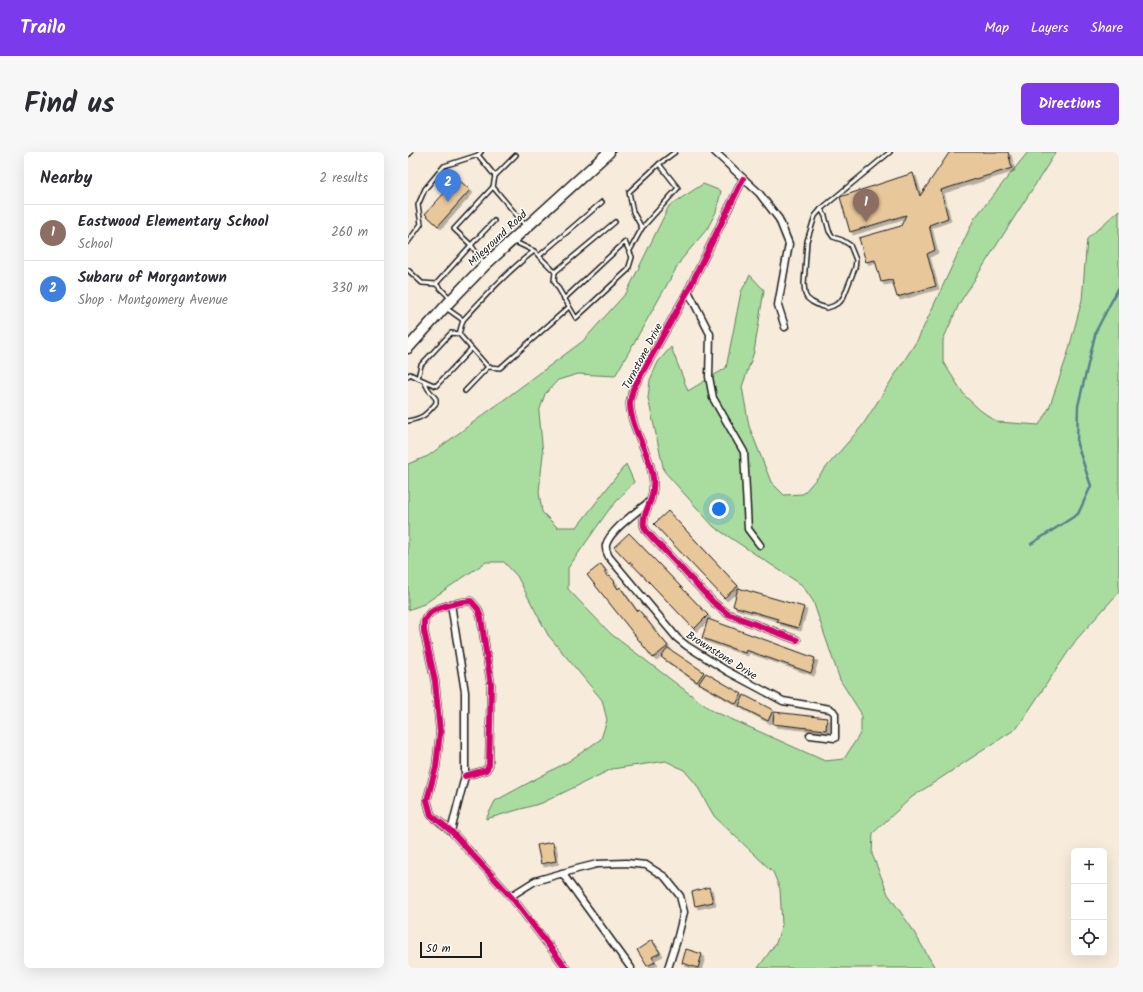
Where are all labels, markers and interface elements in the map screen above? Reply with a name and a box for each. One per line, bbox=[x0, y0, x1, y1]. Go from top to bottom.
text: Trailo bbox=[20, 13, 66, 43]
text: Map bbox=[985, 17, 1009, 39]
text: Layers bbox=[1031, 17, 1069, 39]
text: Share bbox=[1091, 17, 1123, 39]
text: Find us bbox=[24, 82, 115, 127]
button: Directions bbox=[1021, 83, 1119, 125]
text: Nearby bbox=[40, 165, 92, 192]
text: 2 results bbox=[320, 168, 368, 189]
pin: 2 bbox=[435, 169, 461, 202]
pin: 1 bbox=[853, 189, 879, 222]
street label: Mileground Road bbox=[464, 206, 532, 271]
text: Eastwood Elementary School bbox=[78, 210, 269, 234]
text: 1 bbox=[51, 222, 55, 243]
text: 260 m bbox=[331, 222, 368, 243]
text: School bbox=[78, 234, 113, 255]
text: Subaru of Morgantown bbox=[78, 266, 227, 290]
text: 2 bbox=[49, 278, 57, 299]
text: 330 m bbox=[331, 278, 368, 299]
text: Shop · Montgomery Avenue bbox=[78, 290, 228, 311]
street label: Turnstone Drive bbox=[618, 320, 668, 393]
your location bbox=[709, 499, 729, 519]
street label: Brownstone Drive bbox=[682, 627, 761, 685]
map controls bbox=[1071, 848, 1107, 956]
button: + bbox=[1071, 848, 1107, 884]
button: − bbox=[1071, 884, 1107, 920]
button: locate bbox=[1071, 920, 1107, 956]
scale bar bbox=[420, 940, 482, 959]
text: 50 m bbox=[426, 940, 451, 958]

